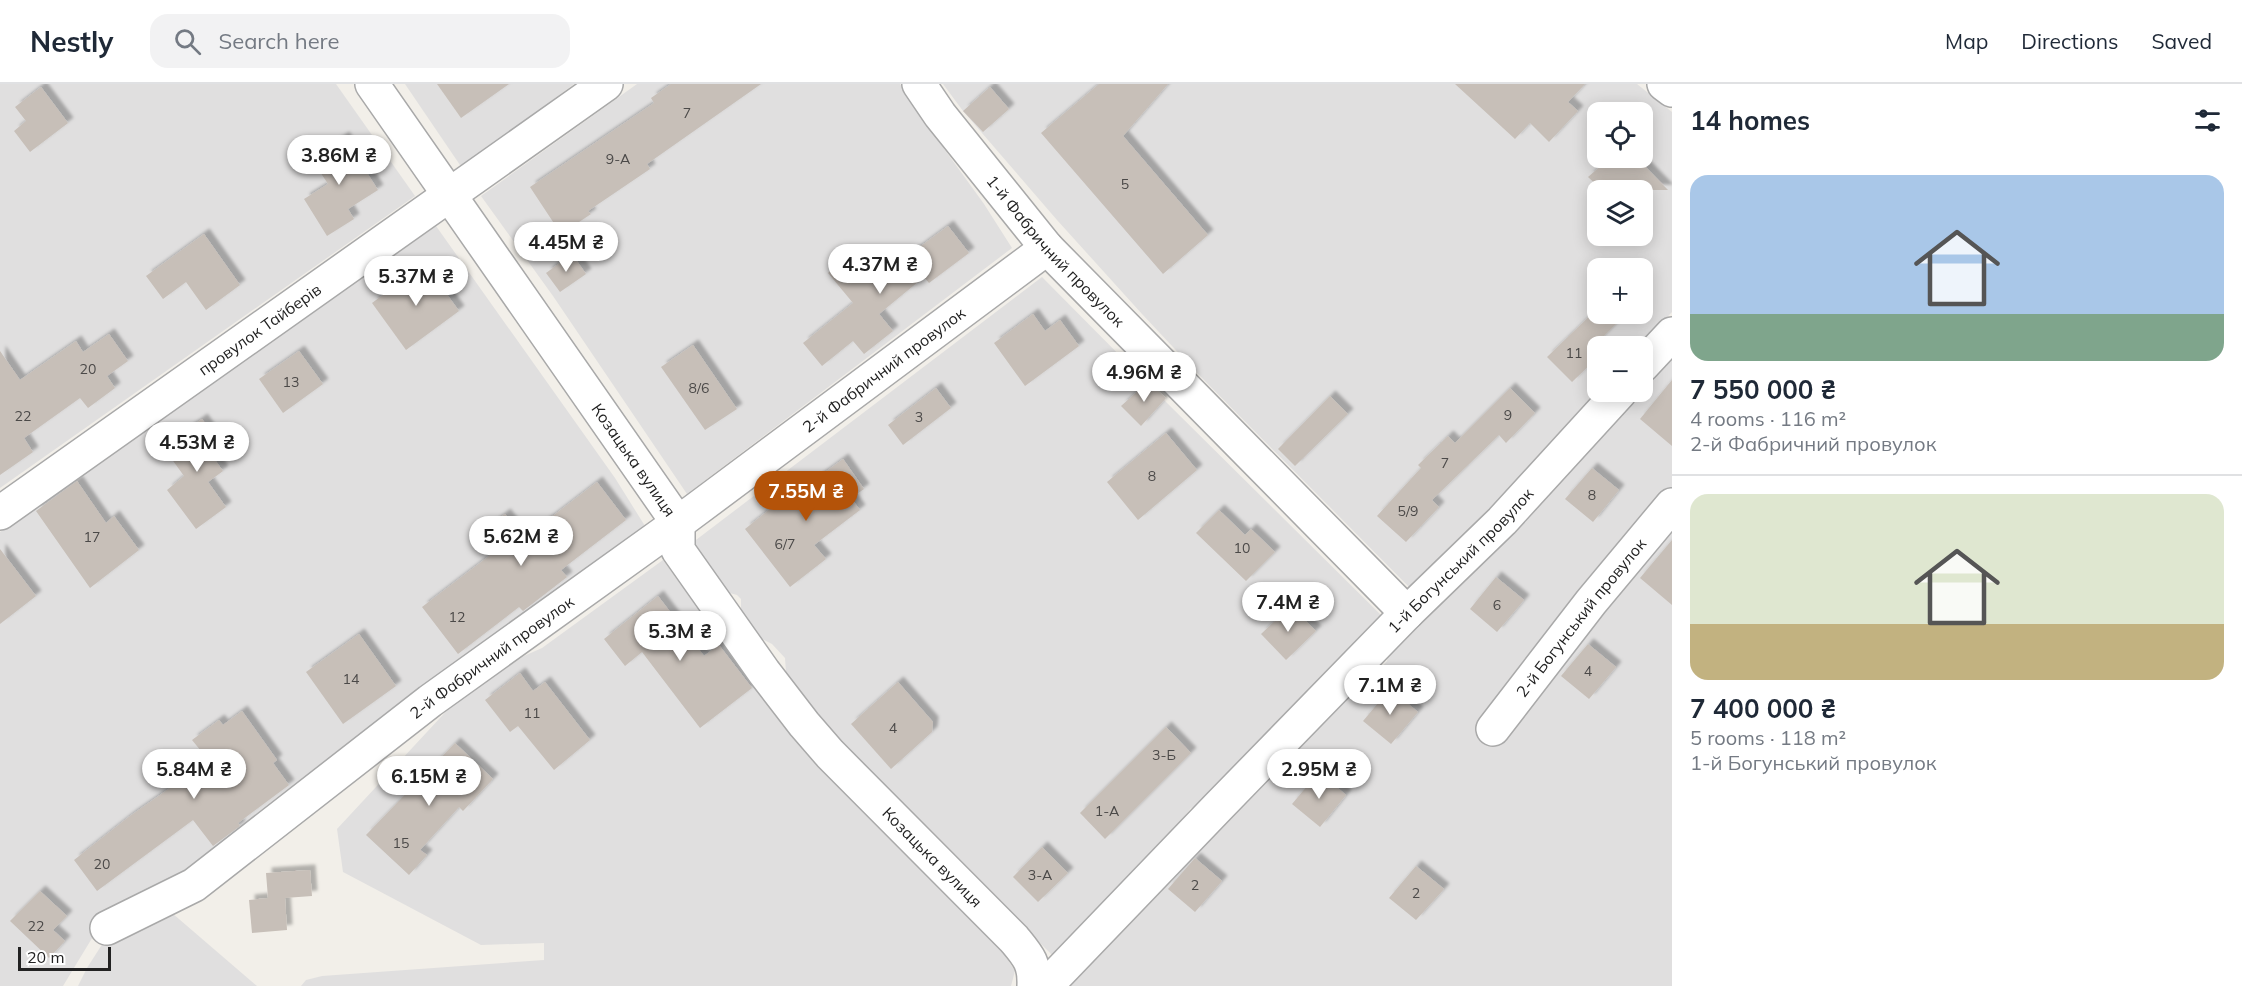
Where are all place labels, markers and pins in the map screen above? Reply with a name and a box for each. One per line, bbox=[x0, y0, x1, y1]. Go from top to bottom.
pin: 3.86M ₴ bbox=[284, 135, 394, 186]
pin: 4.45M ₴ bbox=[511, 222, 621, 273]
pin: 4.37M ₴ bbox=[825, 244, 935, 295]
pin: 5.37M ₴ bbox=[361, 256, 471, 307]
pin: 4.96M ₴ bbox=[1089, 352, 1199, 403]
pin: 4.53M ₴ bbox=[142, 422, 252, 473]
pin: 7.55M ₴ bbox=[751, 471, 861, 522]
pin: 5.62M ₴ bbox=[466, 516, 576, 567]
pin: 7.4M ₴ bbox=[1239, 582, 1337, 633]
pin: 5.3M ₴ bbox=[631, 611, 729, 662]
pin: 7.1M ₴ bbox=[1341, 665, 1439, 716]
pin: 5.84M ₴ bbox=[139, 749, 249, 800]
pin: 2.95M ₴ bbox=[1264, 749, 1374, 800]
pin: 6.15M ₴ bbox=[374, 756, 484, 807]

